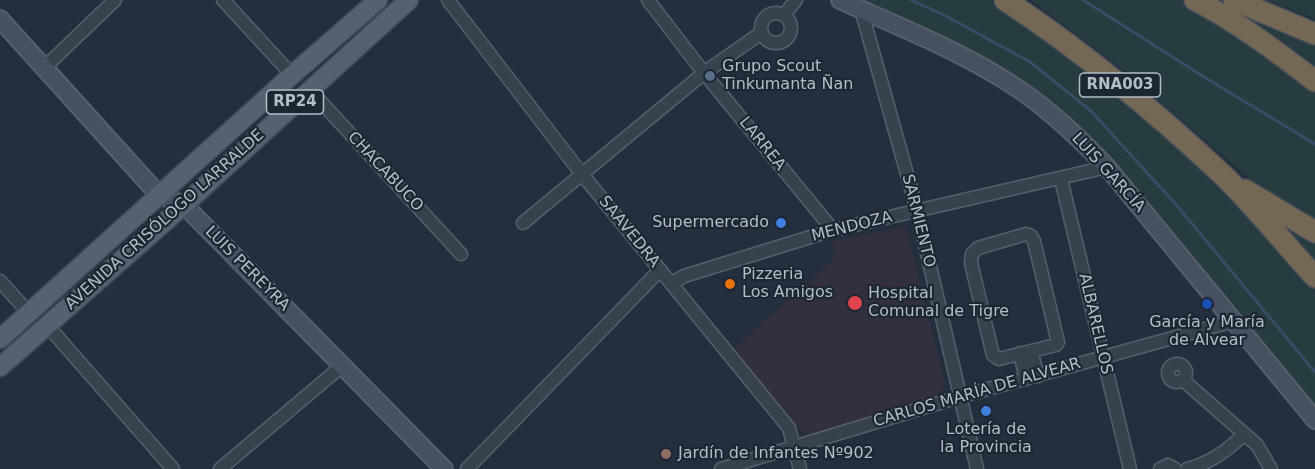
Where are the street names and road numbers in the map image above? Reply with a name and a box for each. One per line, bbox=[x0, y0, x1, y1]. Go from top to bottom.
road number: RNA003 bbox=[1080, 73, 1160, 97]
road number: RP24 bbox=[266, 90, 324, 114]
street label: LARREA bbox=[735, 113, 789, 175]
street label: AVENIDA CRISÓLOGO LARRALDE bbox=[62, 126, 268, 314]
street label: CHACABUCO bbox=[343, 128, 427, 216]
street label: LUIS GARCÍA bbox=[1067, 129, 1149, 217]
street label: SARMIENTO bbox=[897, 172, 939, 270]
street label: SAAVEDRA bbox=[594, 192, 664, 272]
street label: MENDOZA bbox=[810, 208, 894, 246]
street label: LUIS PEREYRA bbox=[201, 223, 293, 315]
street label: ALBARELLOS bbox=[1074, 272, 1116, 376]
street label: CARLOS MARÍA DE ALVEAR bbox=[871, 354, 1083, 432]

